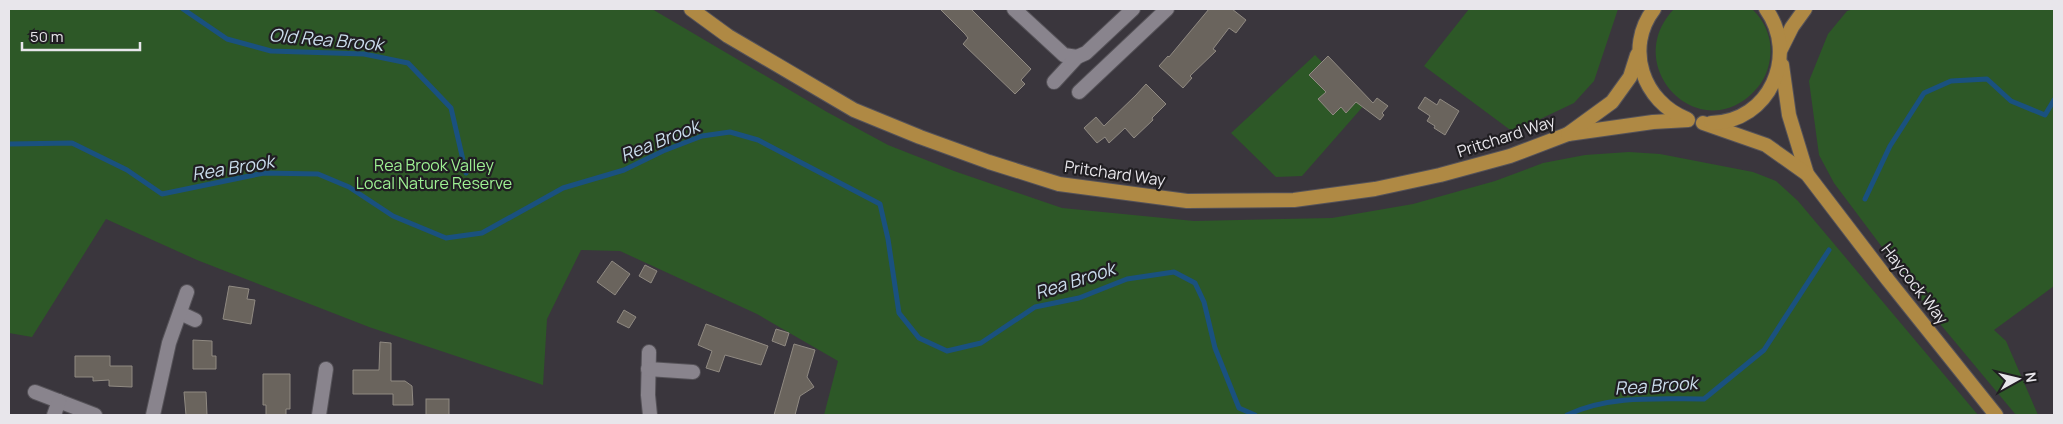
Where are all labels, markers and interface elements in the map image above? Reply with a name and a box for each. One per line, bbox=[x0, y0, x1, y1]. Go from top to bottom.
scale bar bbox=[22, 20, 140, 52]
water label: Old Rea Brook bbox=[268, 22, 387, 56]
text: 50 m bbox=[30, 26, 64, 47]
street label: Pritchard Way bbox=[1454, 110, 1558, 162]
water label: Rea Brook bbox=[617, 112, 705, 167]
water label: Rea Brook bbox=[190, 148, 279, 185]
park label: Rea Brook Valley Local Nature Reserve bbox=[356, 154, 512, 194]
street label: Pritchard Way bbox=[1063, 155, 1168, 191]
street label: Haycock Way bbox=[1877, 239, 1954, 329]
water label: Rea Brook bbox=[1032, 255, 1121, 304]
north arrow bbox=[1993, 354, 2043, 404]
water label: Rea Brook bbox=[1614, 370, 1701, 400]
text: N bbox=[2021, 371, 2041, 383]

